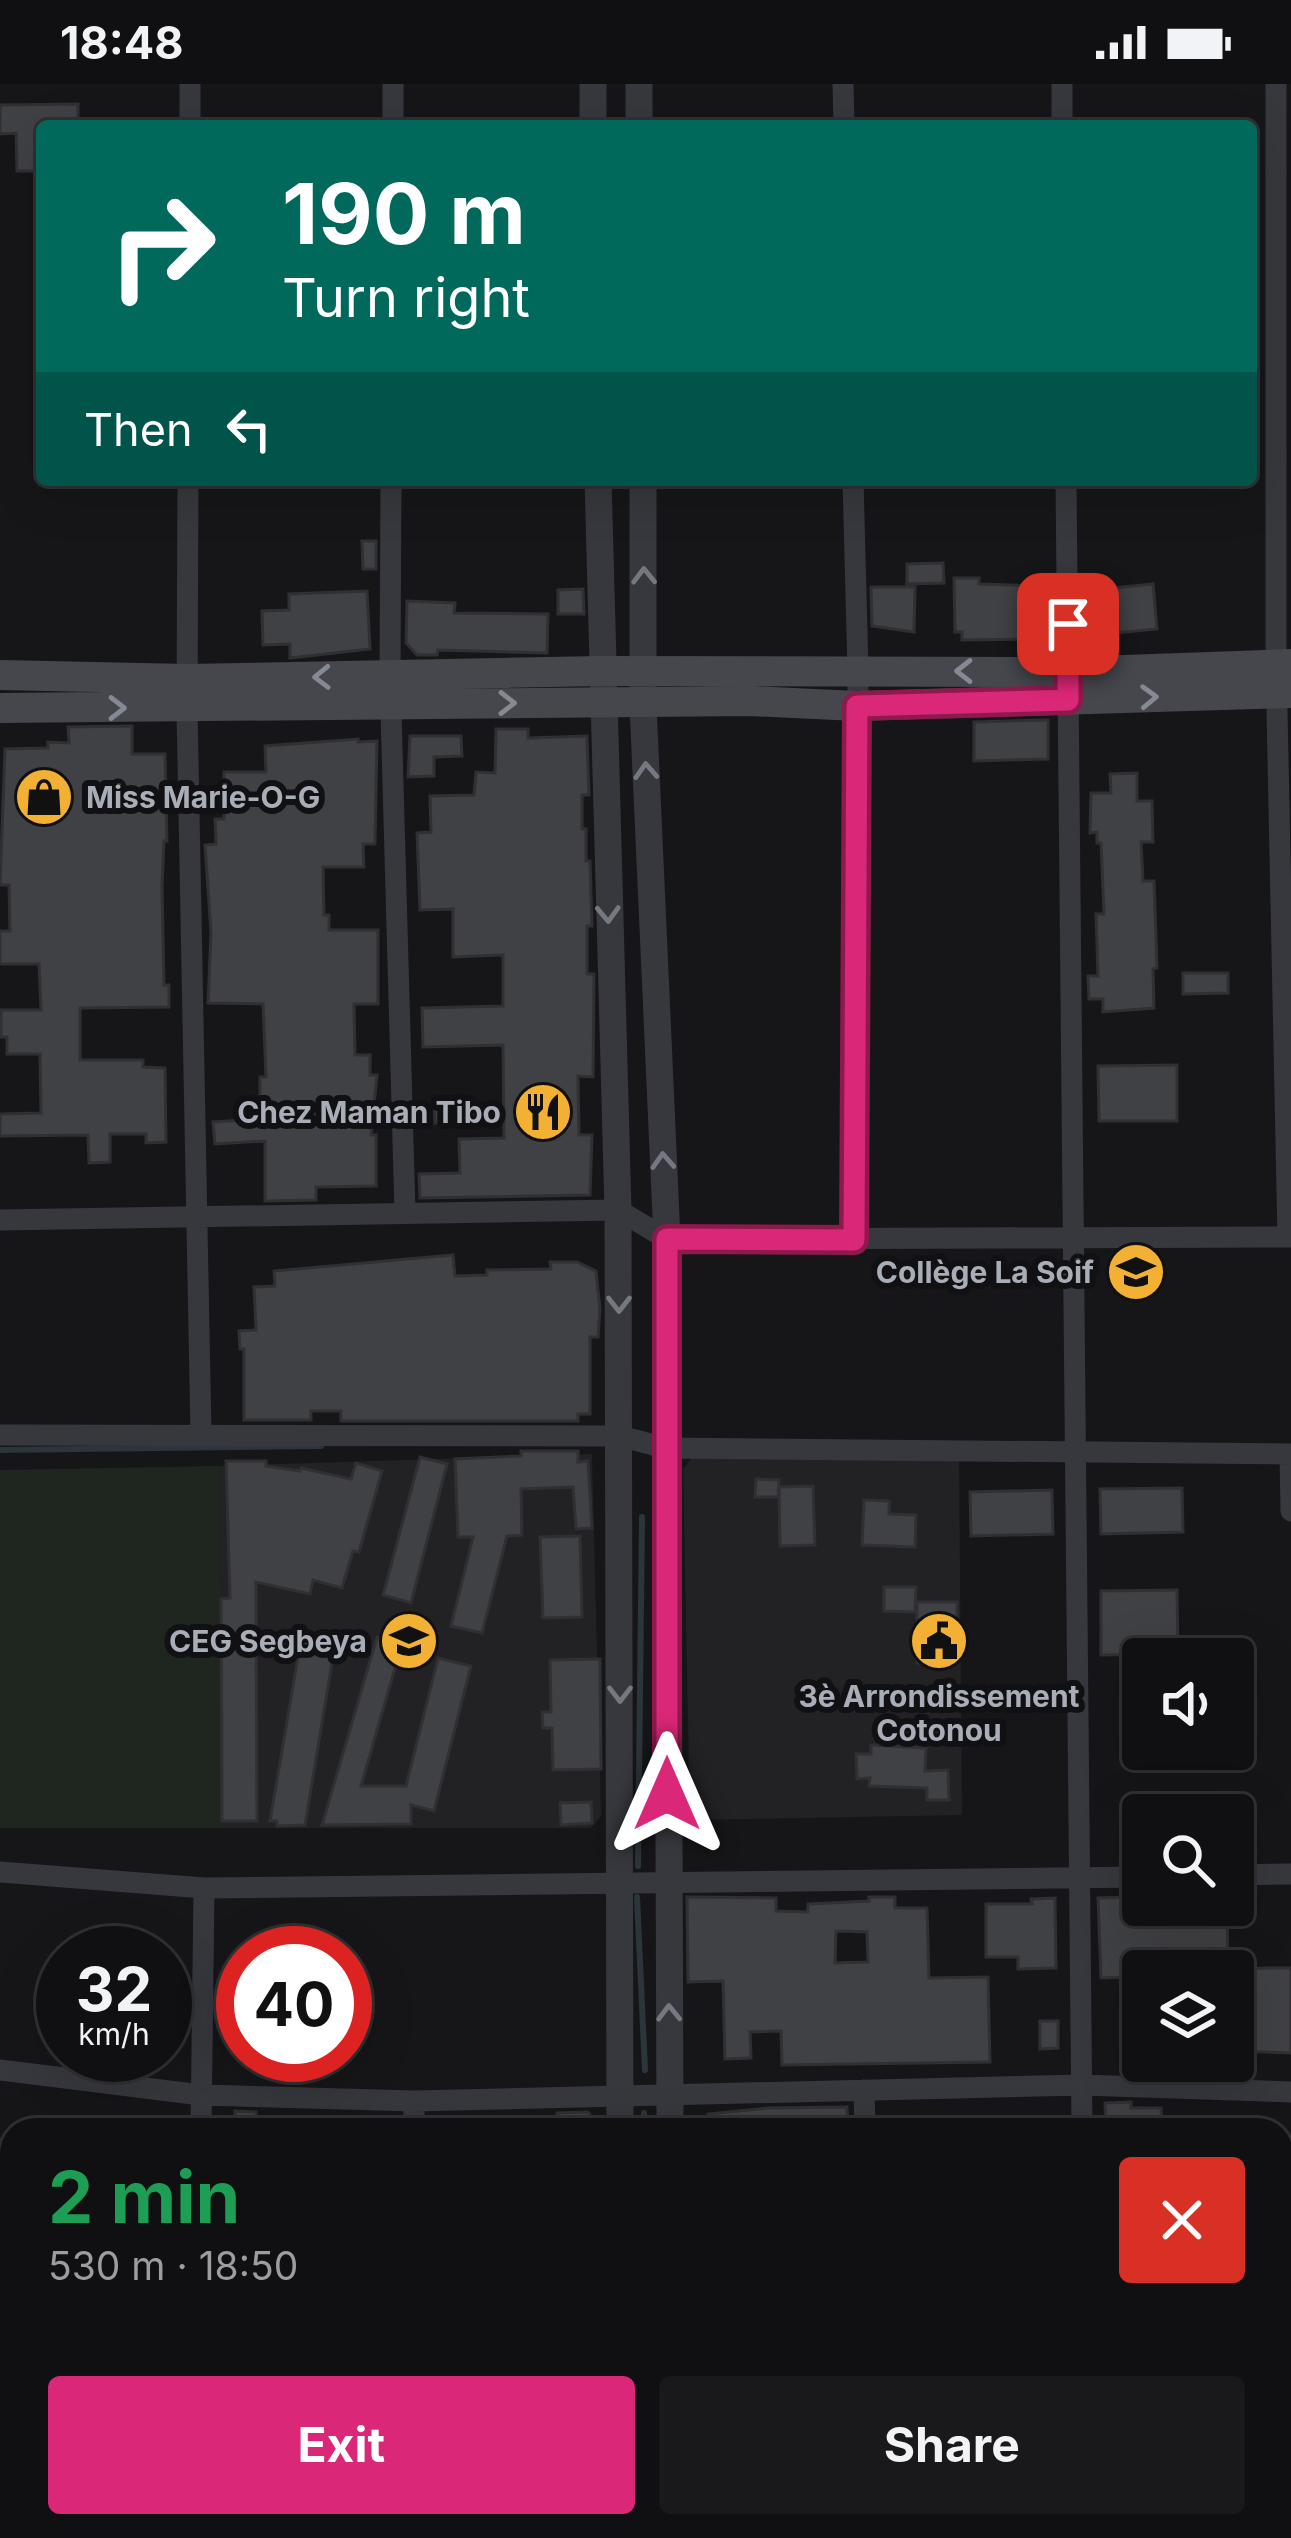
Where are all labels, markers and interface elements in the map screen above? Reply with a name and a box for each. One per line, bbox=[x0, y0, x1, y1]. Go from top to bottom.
text: 18:48 bbox=[60, 15, 183, 70]
text: 190 m bbox=[282, 163, 526, 264]
icon: right bbox=[84, 168, 240, 324]
text: Turn right bbox=[282, 265, 530, 330]
icon: left bbox=[216, 396, 282, 462]
text: Then bbox=[84, 402, 192, 457]
one-way arrow bbox=[631, 566, 657, 584]
pin bbox=[1017, 573, 1119, 675]
icon: arrive bbox=[1035, 591, 1101, 657]
one-way arrow bbox=[954, 658, 972, 684]
one-way arrow bbox=[312, 663, 331, 689]
one-way arrow bbox=[1140, 684, 1159, 710]
one-way arrow bbox=[499, 690, 517, 716]
one-way arrow bbox=[108, 695, 127, 721]
one-way arrow bbox=[633, 762, 659, 780]
shop icon: Miss Marie-O-G bbox=[13, 766, 75, 828]
place label: Miss Marie-O-G bbox=[86, 779, 320, 815]
one-way arrow bbox=[595, 905, 621, 924]
restaurant icon: Chez Maman Tibo bbox=[512, 1081, 574, 1143]
place label: Chez Maman Tibo bbox=[237, 1094, 501, 1130]
one-way arrow bbox=[650, 1151, 676, 1170]
school or university icon: Collège La Soif bbox=[1105, 1241, 1167, 1303]
place label: Collège La Soif bbox=[876, 1254, 1094, 1290]
one-way arrow bbox=[605, 1295, 631, 1314]
school or university icon: CEG Segbeya bbox=[378, 1610, 440, 1672]
public building icon: 3è Arrondissement Cotonou bbox=[908, 1610, 970, 1672]
place label: CEG Segbeya bbox=[169, 1623, 367, 1659]
map controls bbox=[1122, 1638, 1254, 2082]
button: sound bbox=[1122, 1638, 1254, 1770]
place label: 3è Arrondissement Cotonou bbox=[798, 1678, 1080, 1748]
one-way arrow bbox=[607, 1686, 633, 1704]
position arrow bbox=[604, 1731, 730, 1857]
button: search bbox=[1122, 1794, 1254, 1926]
speed limit sign: 40 bbox=[216, 1926, 372, 2082]
button: layers bbox=[1122, 1950, 1254, 2082]
text: 32 bbox=[76, 1953, 152, 2025]
one-way arrow bbox=[656, 2003, 682, 2021]
text: km/h bbox=[78, 2016, 150, 2052]
text: 2 min bbox=[48, 2153, 240, 2240]
button: close bbox=[1119, 2157, 1245, 2283]
text: 530 m · 18:50 bbox=[48, 2242, 298, 2289]
button: Exit bbox=[48, 2376, 635, 2514]
button: Share bbox=[659, 2376, 1245, 2514]

